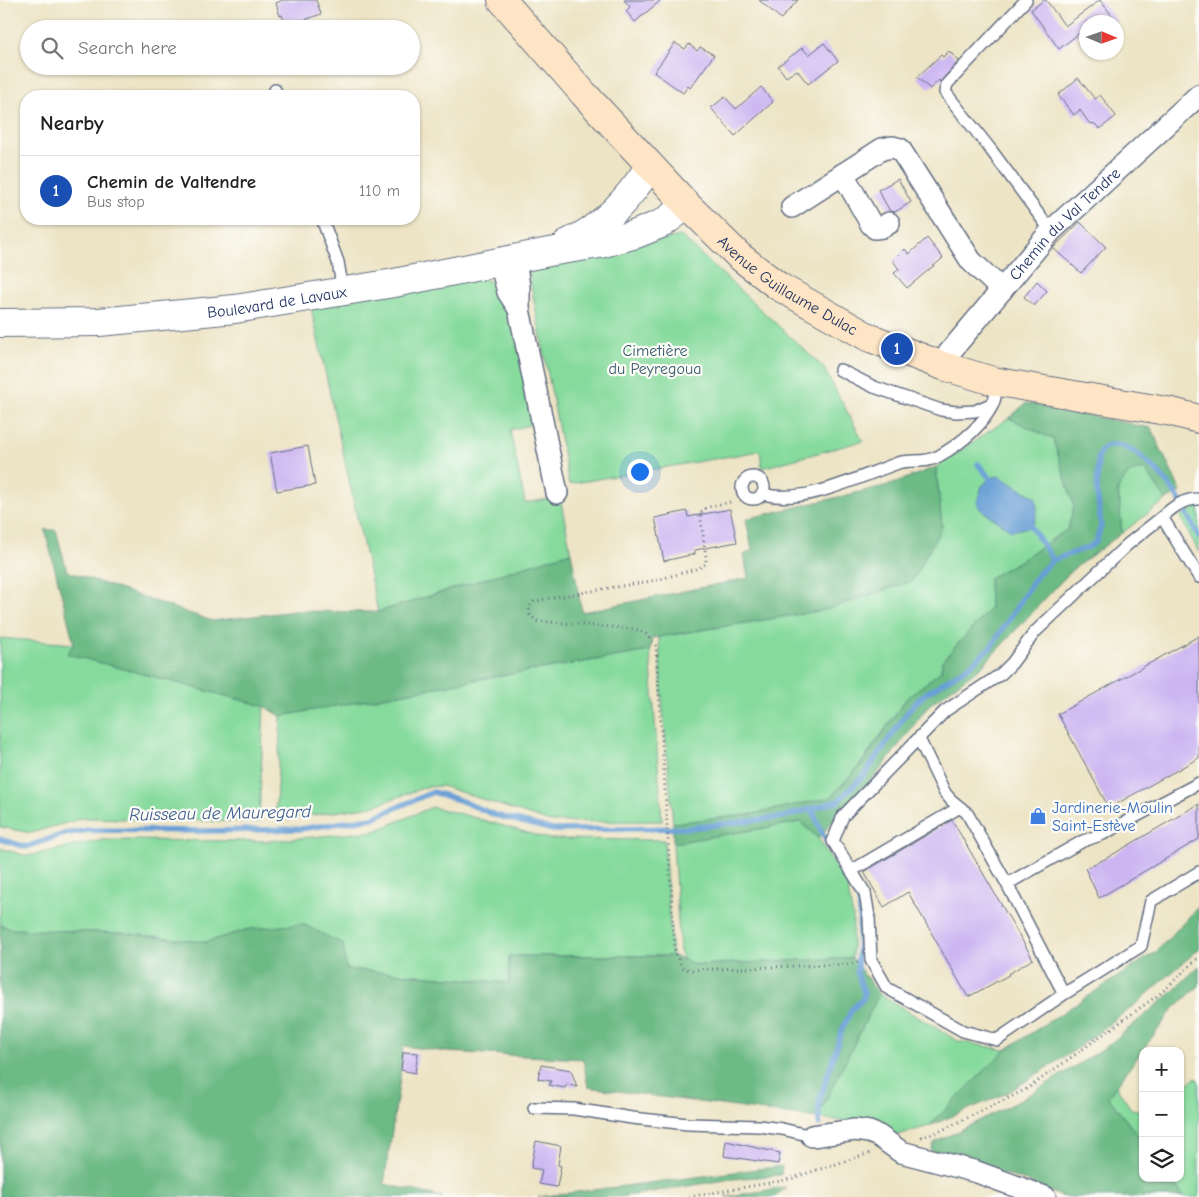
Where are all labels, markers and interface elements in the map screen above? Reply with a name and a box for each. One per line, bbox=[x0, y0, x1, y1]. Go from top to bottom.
north arrow bbox=[1079, 15, 1124, 60]
search box bbox=[20, 20, 420, 75]
icon: search bbox=[38, 34, 66, 62]
text: Search here bbox=[78, 37, 177, 59]
text: Nearby bbox=[40, 111, 104, 135]
street label: Chemin du Val Tendre bbox=[1006, 164, 1124, 284]
text: Chemin de Valtendre bbox=[87, 171, 256, 193]
text: 1 bbox=[53, 182, 59, 200]
text: 110 m bbox=[359, 182, 400, 200]
text: Bus stop bbox=[87, 193, 145, 211]
street label: Avenue Guillaume Dulac bbox=[714, 232, 861, 339]
street label: Boulevard de Lavaux bbox=[206, 283, 348, 322]
pin: 1 bbox=[881, 330, 913, 368]
park label: Cimetière du Peyregoua bbox=[609, 342, 701, 378]
your location bbox=[627, 459, 653, 485]
place label: Jardinerie-Moulin Saint-Estève bbox=[1052, 799, 1173, 835]
water label: Ruisseau de Mauregard bbox=[129, 801, 312, 826]
shop icon: Jardinerie-Moulin Saint-Estève bbox=[1028, 806, 1048, 826]
map controls bbox=[1139, 1047, 1184, 1182]
button: + bbox=[1139, 1047, 1184, 1092]
button: − bbox=[1139, 1092, 1184, 1137]
button: layers bbox=[1139, 1137, 1184, 1182]

